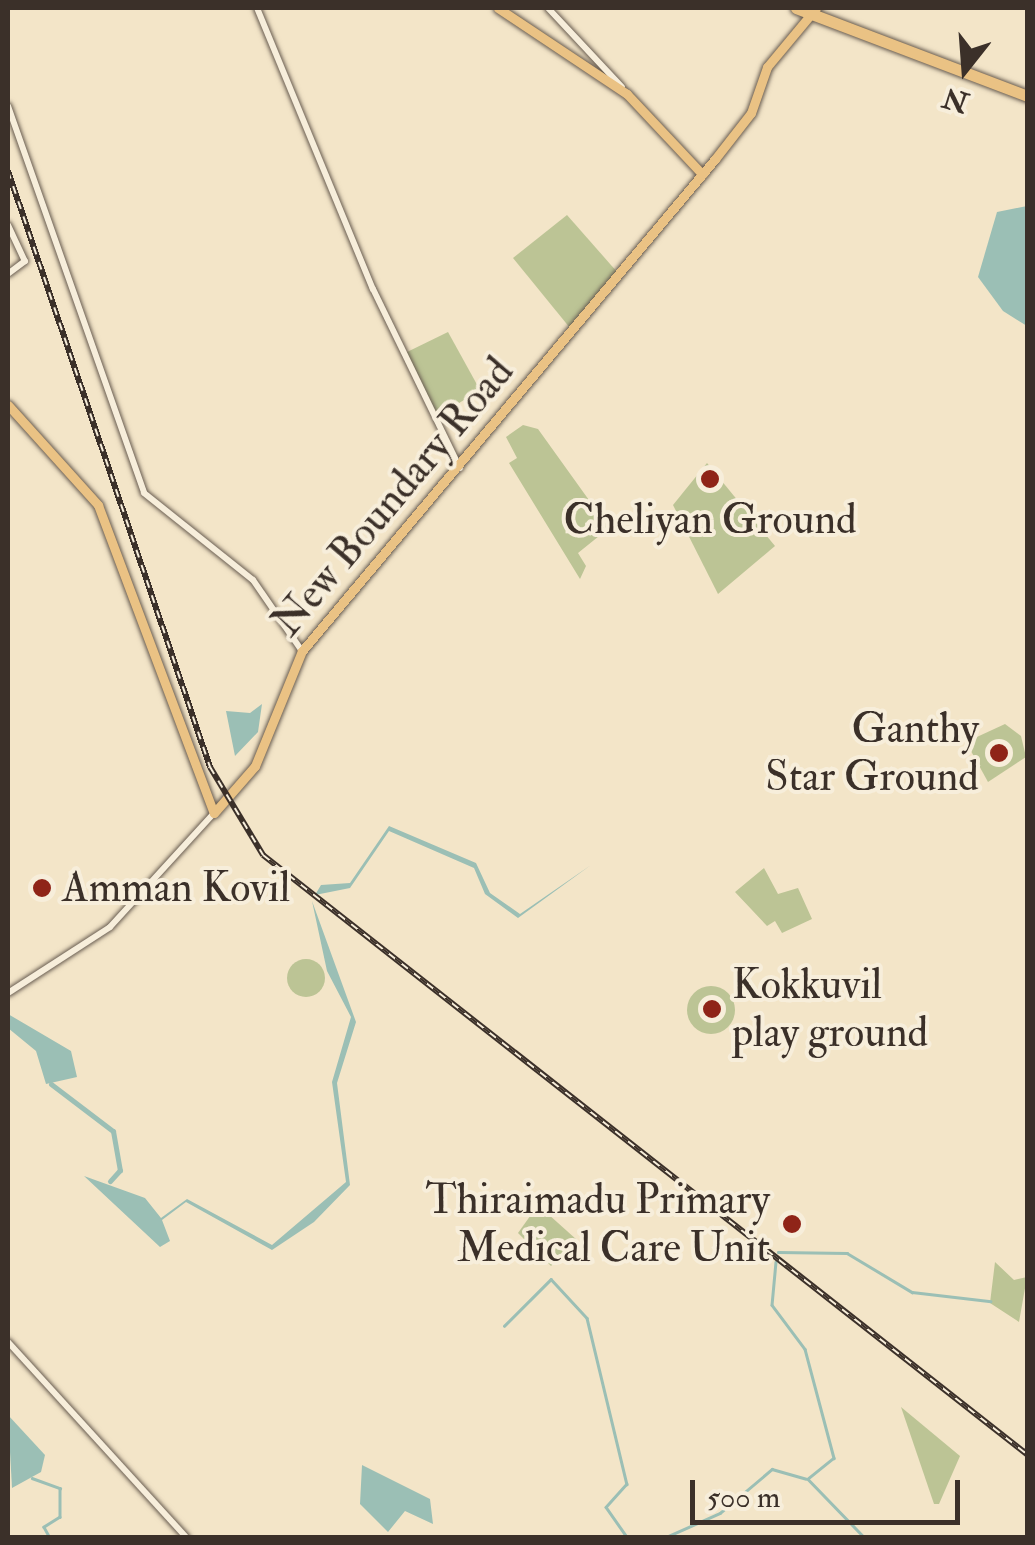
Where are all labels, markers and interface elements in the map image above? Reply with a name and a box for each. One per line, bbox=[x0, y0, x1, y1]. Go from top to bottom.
north arrow bbox=[915, 20, 1015, 120]
text: N bbox=[939, 79, 973, 120]
street label: New Boundary Road bbox=[262, 347, 524, 647]
marker: Cheliyan Ground bbox=[699, 468, 721, 490]
place label: Cheliyan Ground bbox=[563, 495, 857, 545]
place label: Ganthy Star Ground bbox=[765, 704, 979, 802]
marker: Ganthy Star Ground bbox=[988, 742, 1010, 764]
place label: Amman Kovil bbox=[62, 863, 290, 913]
marker: Amman Kovil bbox=[31, 877, 53, 899]
place label: Kokkuvil play ground bbox=[732, 960, 928, 1058]
marker: Kokkuvil play ground bbox=[701, 998, 723, 1020]
place label: Thiraimadu Primary Medical Care Unit bbox=[425, 1175, 770, 1274]
marker: Thiraimadu Primary Medical Care Unit bbox=[779, 1211, 805, 1237]
scale bar bbox=[695, 1460, 965, 1522]
text: 500 m bbox=[707, 1479, 780, 1516]

